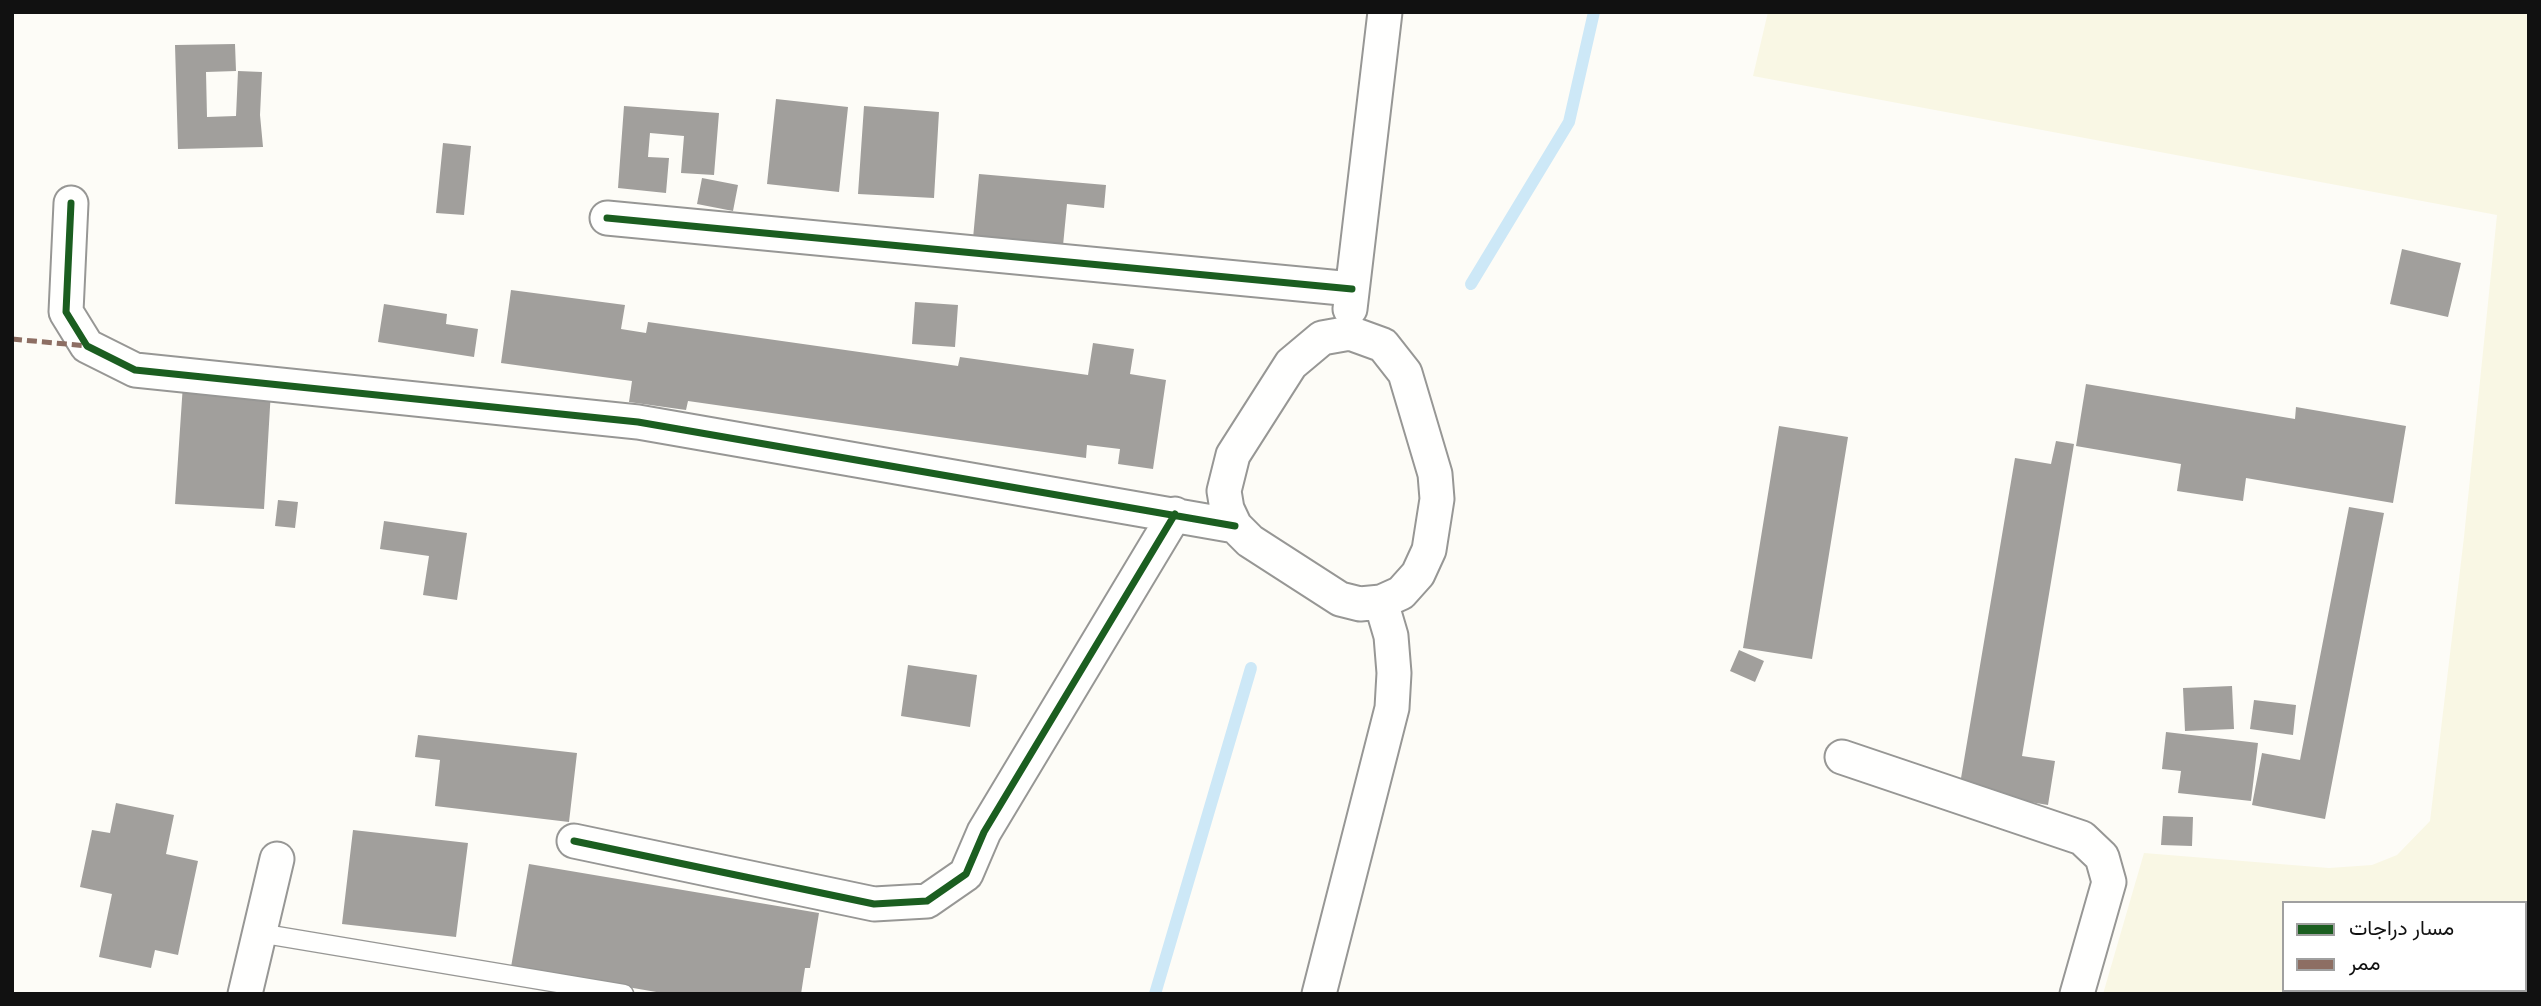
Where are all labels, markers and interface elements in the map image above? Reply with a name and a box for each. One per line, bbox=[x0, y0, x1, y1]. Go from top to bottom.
legend bbox=[2282, 901, 2527, 992]
text: مسار دراجات bbox=[2349, 913, 2454, 941]
text: ممر bbox=[2349, 948, 2380, 976]

